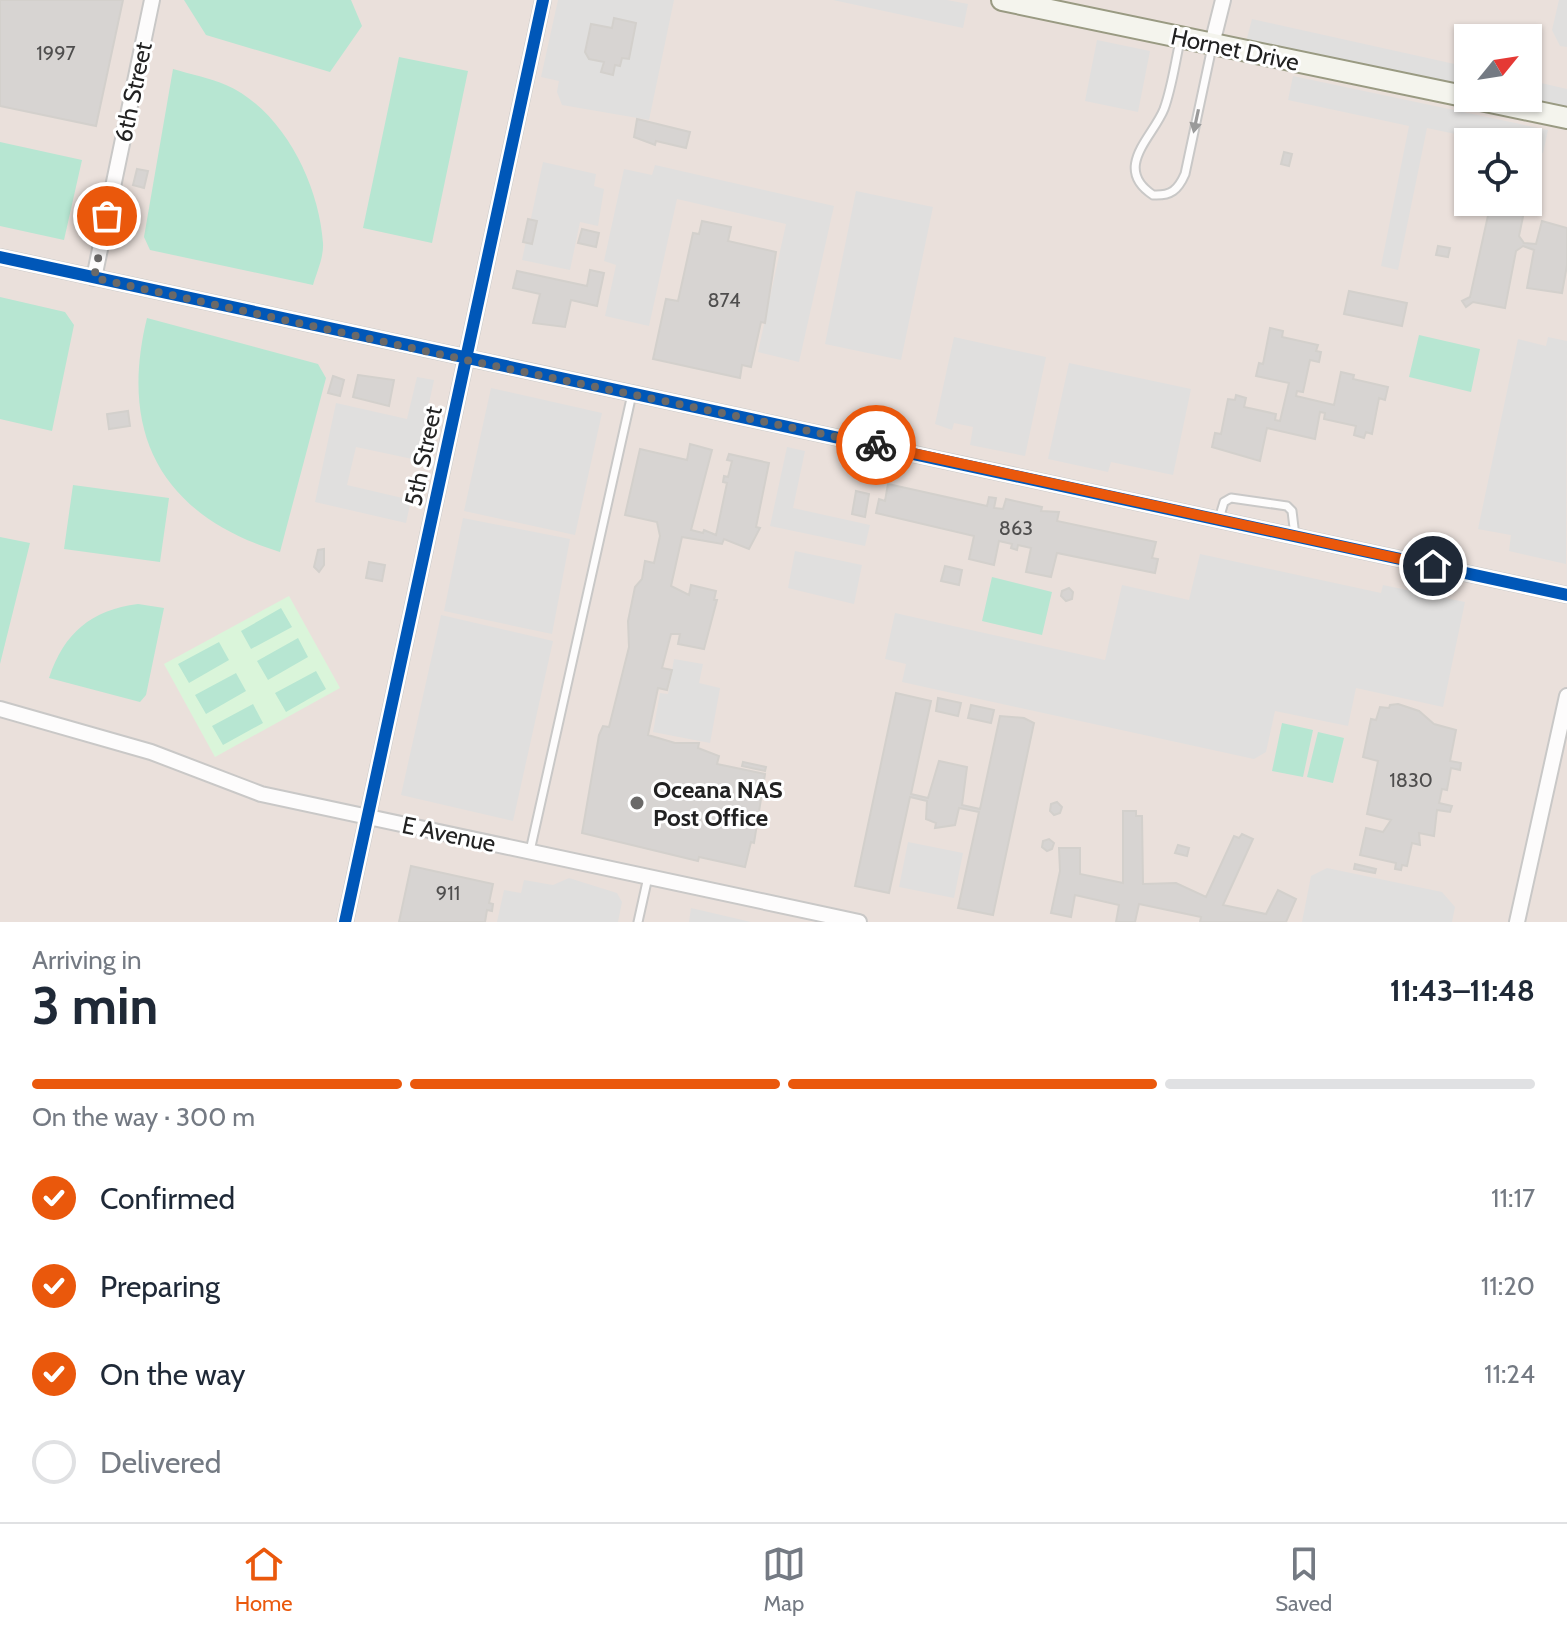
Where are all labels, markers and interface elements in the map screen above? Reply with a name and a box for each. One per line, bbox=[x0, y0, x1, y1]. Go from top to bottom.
street label: Hornet Drive bbox=[1168, 21, 1302, 77]
north arrow bbox=[1454, 24, 1542, 112]
map controls bbox=[1454, 24, 1542, 216]
street label: 6th Street bbox=[108, 39, 158, 145]
house number: 1997 bbox=[36, 41, 76, 65]
one-way arrow bbox=[1189, 108, 1202, 133]
button: locate bbox=[1454, 128, 1542, 216]
pin bbox=[73, 182, 141, 250]
icon: bag bbox=[85, 194, 129, 238]
house number: 874 bbox=[707, 288, 741, 312]
street label: 5th Street bbox=[398, 404, 448, 508]
courier bbox=[836, 405, 916, 485]
icon: bike bbox=[854, 423, 898, 467]
house number: 863 bbox=[999, 516, 1033, 540]
pin bbox=[1399, 532, 1467, 600]
icon: home bbox=[1411, 544, 1455, 588]
house number: 1830 bbox=[1389, 768, 1433, 792]
place label: Oceana NAS Post Office bbox=[653, 775, 783, 832]
marker: Oceana NAS Post Office bbox=[628, 794, 646, 812]
street label: E Avenue bbox=[400, 810, 498, 858]
house number: 911 bbox=[436, 881, 460, 905]
text: Arriving in bbox=[32, 944, 142, 976]
text: 11:43–11:48 bbox=[1390, 972, 1535, 1009]
text: 3 min bbox=[32, 974, 158, 1037]
text: On the way · 300 m bbox=[32, 1101, 255, 1133]
icon: check bbox=[32, 1176, 76, 1220]
text: Confirmed bbox=[100, 1180, 235, 1217]
text: 11:17 bbox=[1491, 1182, 1535, 1214]
icon: check bbox=[32, 1264, 76, 1308]
text: Preparing bbox=[100, 1268, 220, 1305]
text: 11:20 bbox=[1481, 1270, 1535, 1302]
icon: check bbox=[32, 1352, 76, 1396]
text: On the way bbox=[100, 1356, 245, 1393]
text: 11:24 bbox=[1484, 1358, 1535, 1390]
text: Delivered bbox=[100, 1444, 221, 1481]
tab: Home bbox=[235, 1542, 293, 1617]
tab: Map bbox=[762, 1542, 806, 1617]
tab: Saved bbox=[1275, 1542, 1332, 1617]

